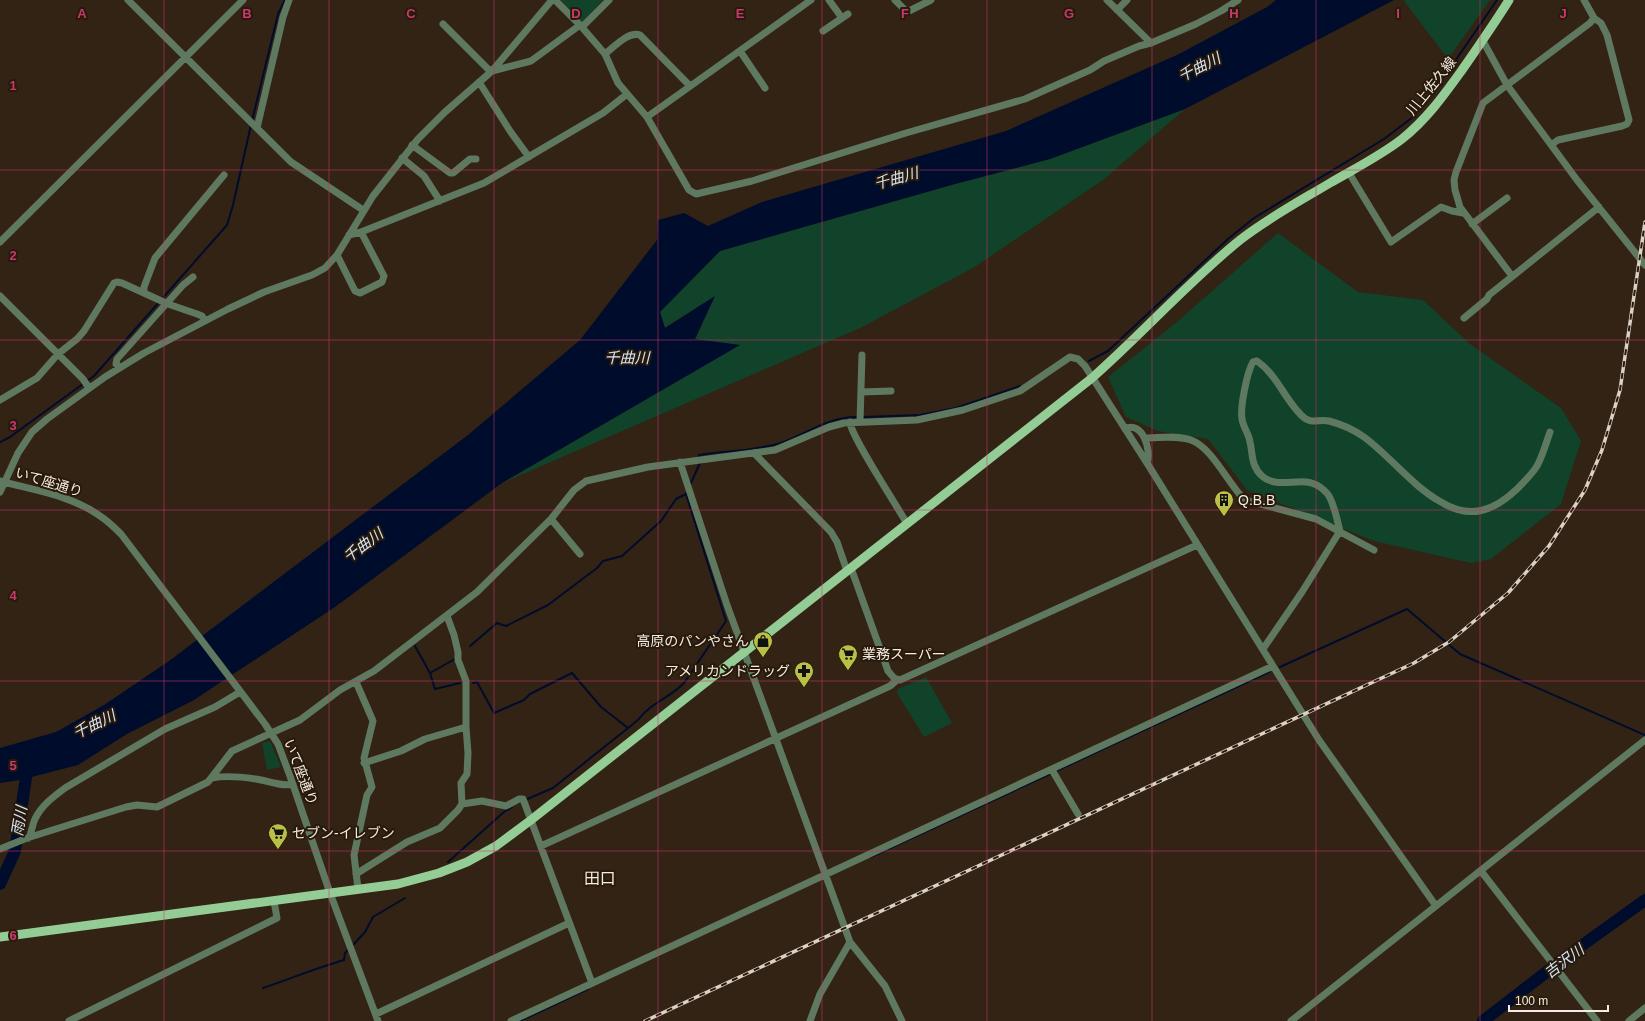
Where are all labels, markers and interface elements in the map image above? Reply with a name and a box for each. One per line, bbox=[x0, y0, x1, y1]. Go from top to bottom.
text: A bbox=[77, 6, 87, 21]
text: B bbox=[242, 6, 252, 21]
text: C bbox=[406, 6, 416, 21]
text: D bbox=[571, 6, 581, 21]
text: E bbox=[736, 6, 745, 21]
text: F bbox=[901, 6, 909, 21]
text: G bbox=[1064, 6, 1074, 21]
text: H bbox=[1229, 6, 1239, 21]
text: I bbox=[1396, 6, 1400, 21]
text: J bbox=[1559, 6, 1567, 21]
water label: 千曲川 bbox=[1175, 48, 1225, 85]
street label: 川上佐久線 bbox=[1403, 54, 1459, 118]
text: 1 bbox=[9, 78, 17, 93]
water label: 千曲川 bbox=[872, 163, 922, 192]
text: 2 bbox=[9, 248, 17, 263]
water label: 千曲川 bbox=[604, 349, 651, 366]
text: 3 bbox=[9, 418, 17, 433]
street label: いて座通り bbox=[13, 464, 85, 500]
building icon: Q.B.B bbox=[1213, 489, 1235, 517]
place label: Q.B.B bbox=[1238, 492, 1275, 508]
water label: 千曲川 bbox=[340, 523, 388, 565]
text: 4 bbox=[9, 588, 17, 603]
shop icon: 高原のパンやさん bbox=[752, 630, 774, 658]
place label: 高原のパンやさん bbox=[636, 633, 749, 649]
supermarket icon: 業務スーパー bbox=[837, 643, 859, 671]
place label: 業務スーパー bbox=[862, 646, 946, 662]
pharmacy icon: アメリカンドラッグ bbox=[793, 660, 815, 688]
place label: アメリカンドラッグ bbox=[665, 663, 790, 679]
water label: 千曲川 bbox=[70, 706, 120, 742]
street label: いて座通り bbox=[281, 737, 321, 807]
text: 5 bbox=[9, 758, 17, 773]
water label: 雨川 bbox=[8, 803, 30, 837]
supermarket icon: セブン-イレブン bbox=[267, 822, 289, 850]
place label: セブン-イレブン bbox=[292, 825, 395, 841]
district label: 田口 bbox=[584, 870, 616, 887]
text: 6 bbox=[9, 928, 17, 943]
water label: 吉沢川 bbox=[1541, 939, 1589, 981]
scale bar bbox=[1509, 987, 1608, 1013]
text: 100 m bbox=[1515, 994, 1548, 1008]

